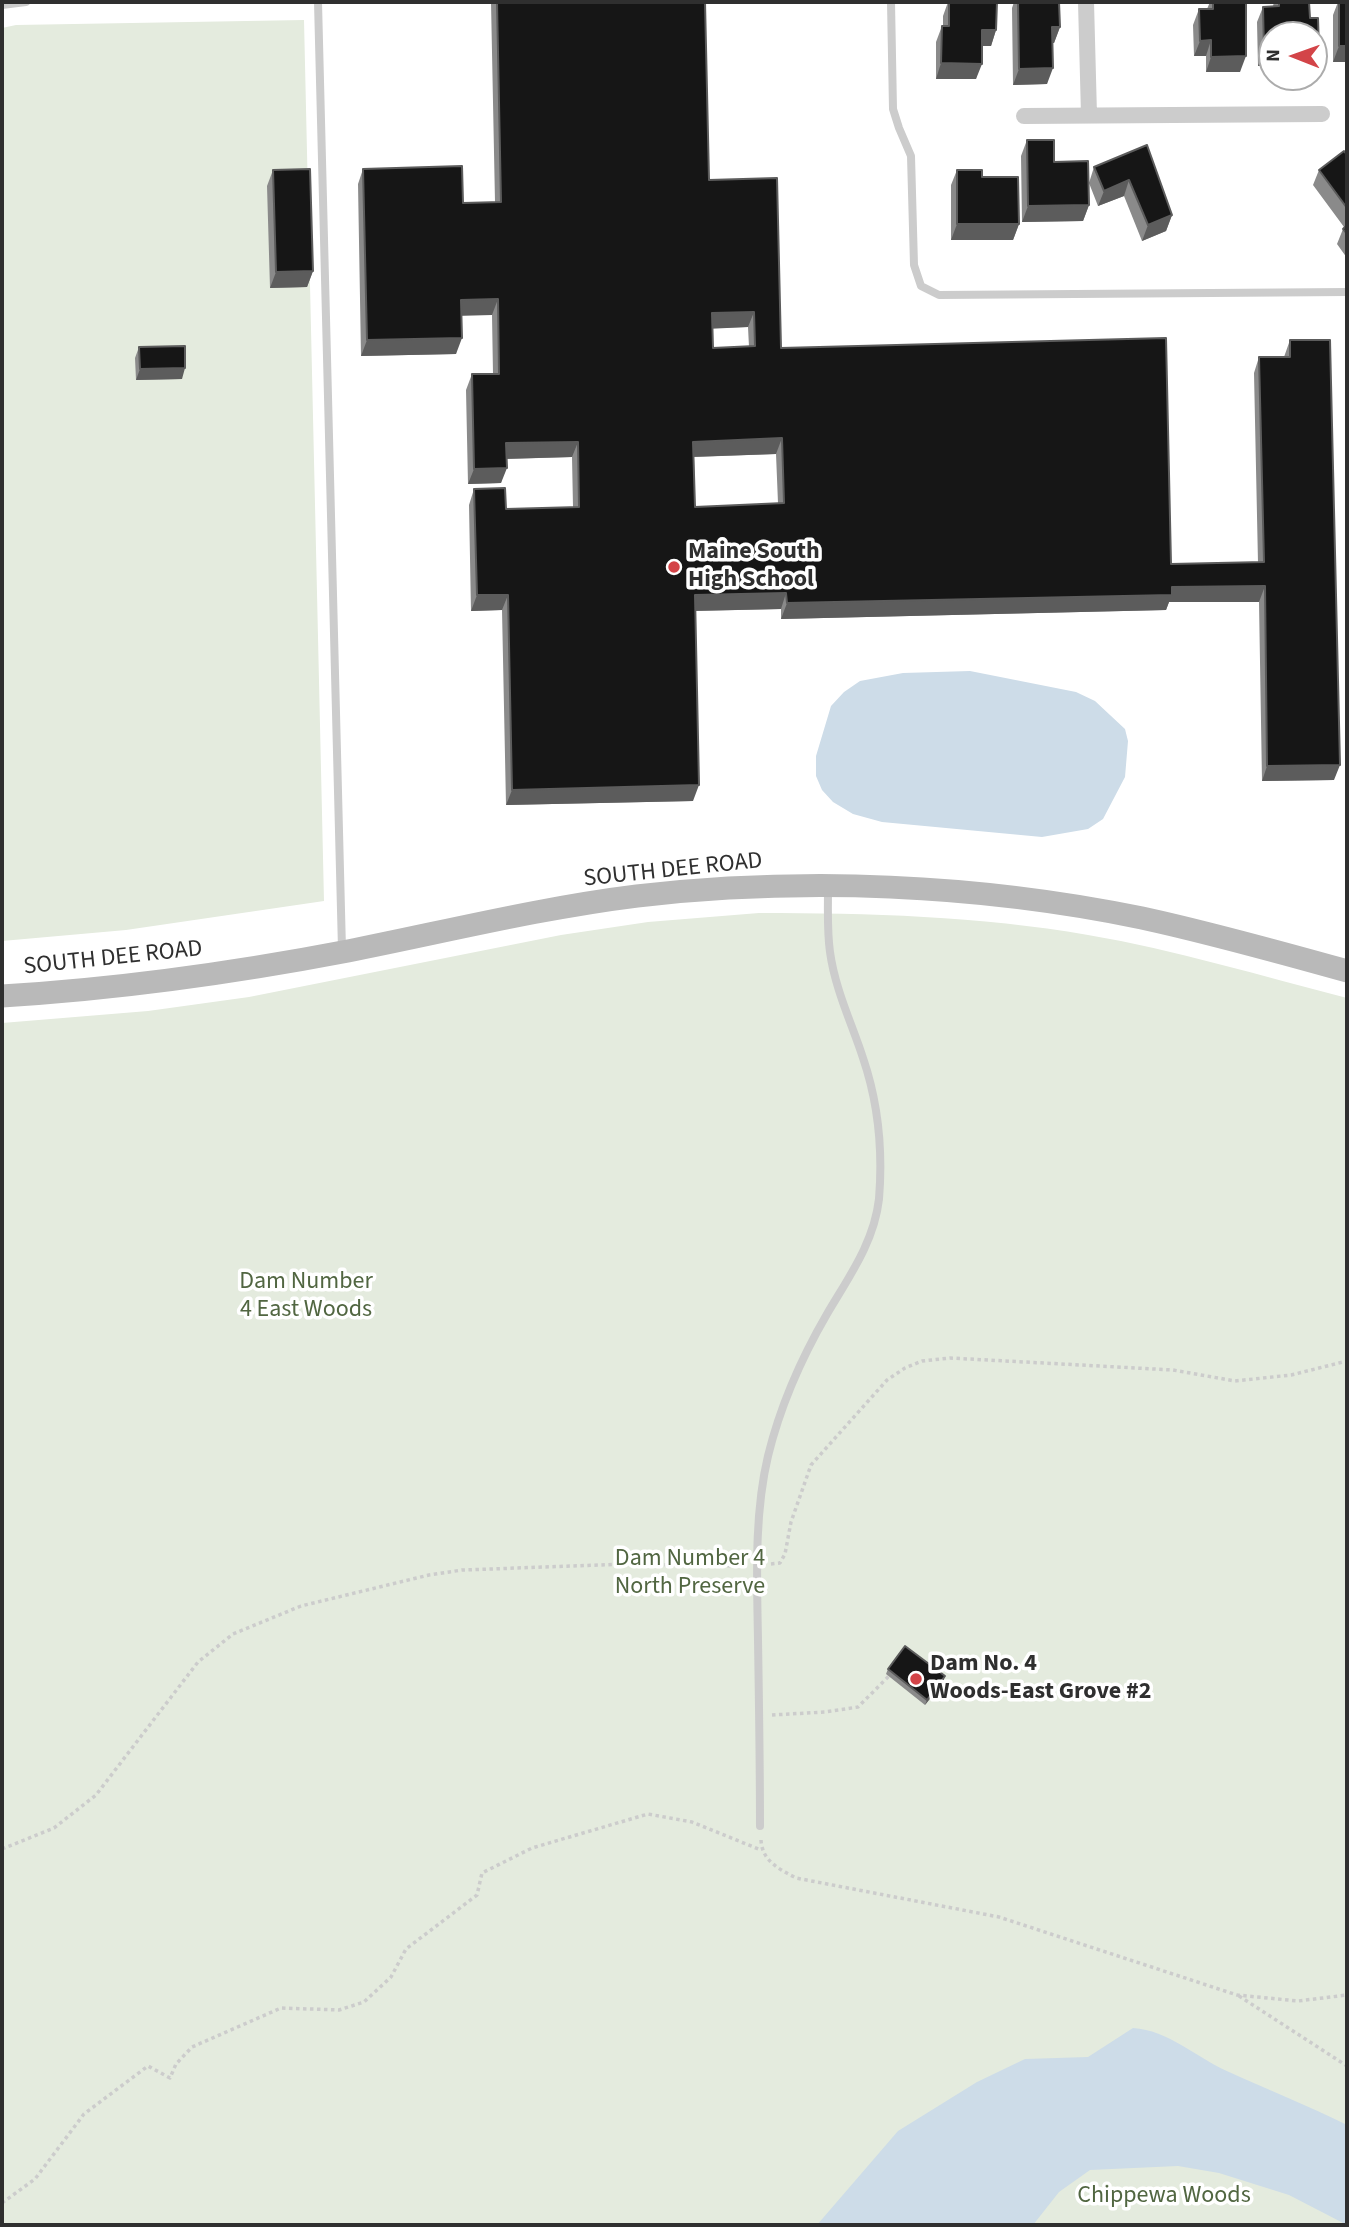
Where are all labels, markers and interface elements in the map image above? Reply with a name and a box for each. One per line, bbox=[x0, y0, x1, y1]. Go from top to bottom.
north arrow bbox=[1258, 21, 1328, 91]
text: N bbox=[1260, 49, 1287, 62]
place label: Maine South High School bbox=[688, 539, 820, 595]
marker: Maine South High School bbox=[666, 559, 682, 575]
street label: SOUTH DEE ROAD bbox=[582, 847, 764, 895]
street label: SOUTH DEE ROAD bbox=[22, 935, 204, 983]
park label: Dam Number 4 East Woods bbox=[239, 1269, 373, 1325]
park label: Dam Number 4 North Preserve bbox=[615, 1546, 765, 1602]
place label: Dam No. 4 Woods-East Grove #2 bbox=[930, 1651, 1151, 1707]
marker: Dam No. 4 Woods-East Grove #2 bbox=[908, 1671, 924, 1687]
park label: Chippewa Woods bbox=[1077, 2183, 1251, 2211]

